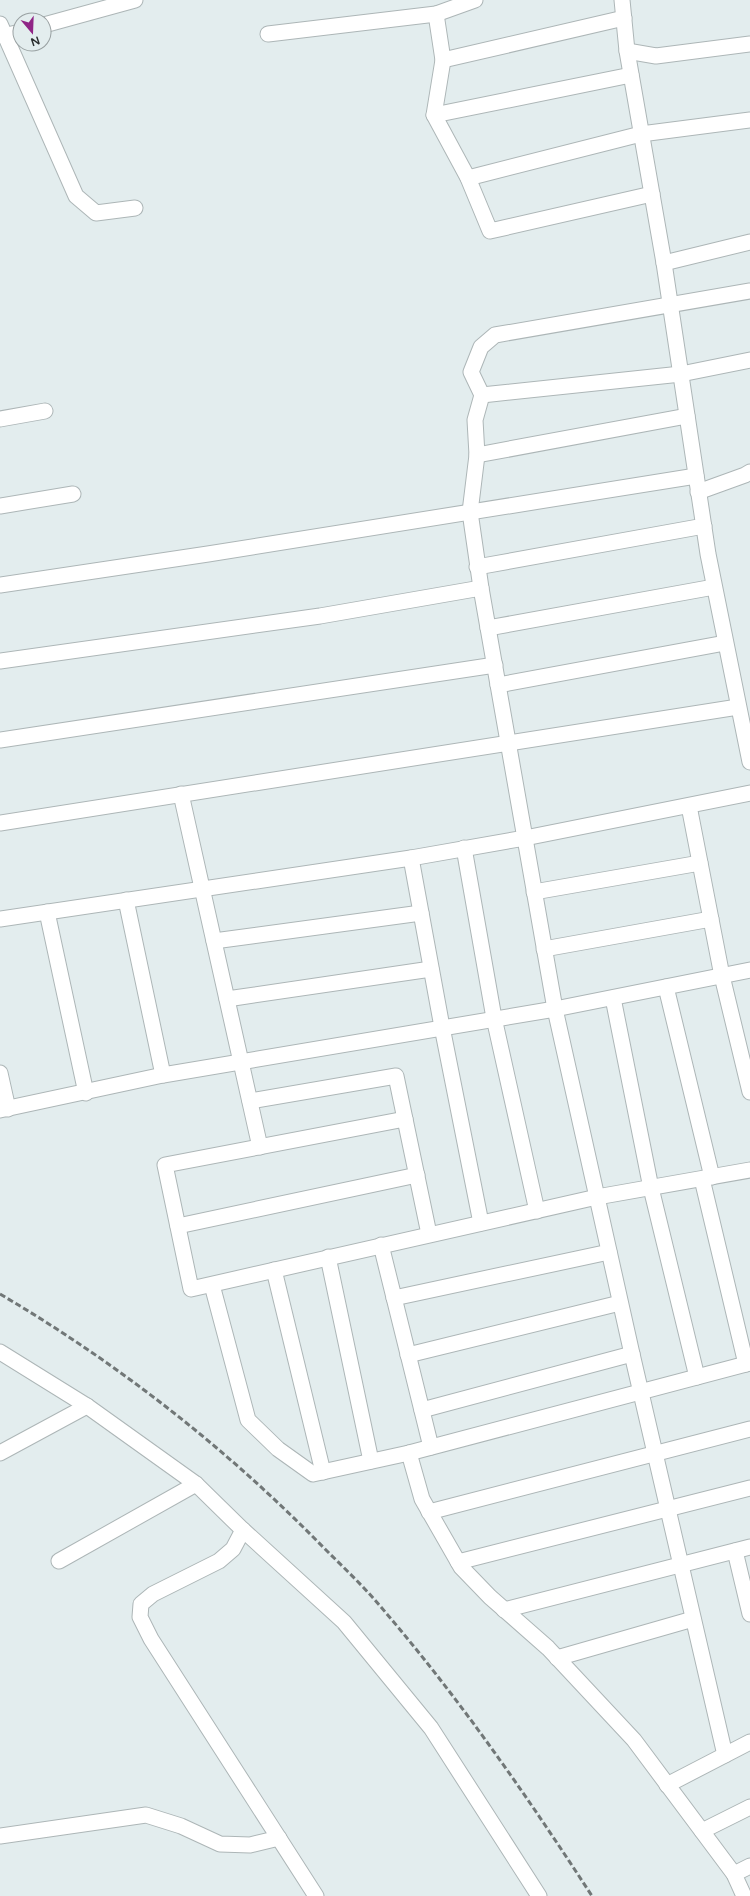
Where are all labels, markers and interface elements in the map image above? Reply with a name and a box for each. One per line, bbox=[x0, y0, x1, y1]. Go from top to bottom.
north arrow bbox=[12, 12, 52, 52]
text: N bbox=[29, 33, 41, 49]

